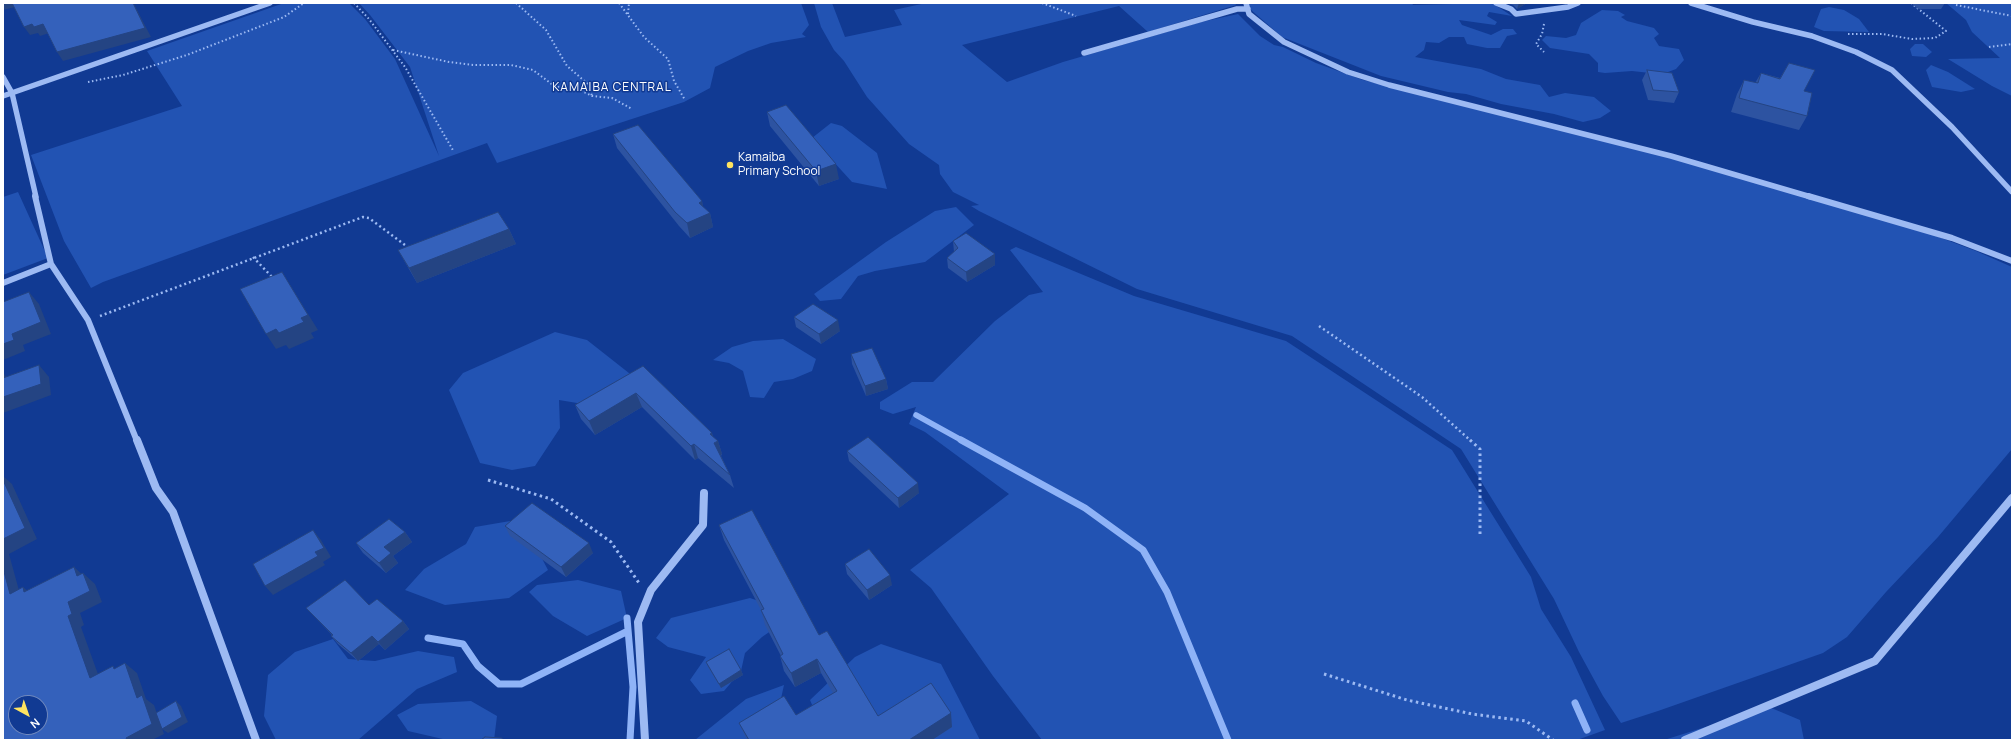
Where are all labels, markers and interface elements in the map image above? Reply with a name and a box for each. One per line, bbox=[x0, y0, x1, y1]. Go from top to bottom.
district label: KAMAIBA CENTRAL bbox=[552, 81, 672, 95]
place label: Kamaiba Primary School bbox=[738, 151, 820, 179]
marker: Kamaiba Primary School bbox=[725, 160, 735, 170]
north arrow bbox=[8, 695, 48, 735]
text: N bbox=[28, 716, 43, 732]

